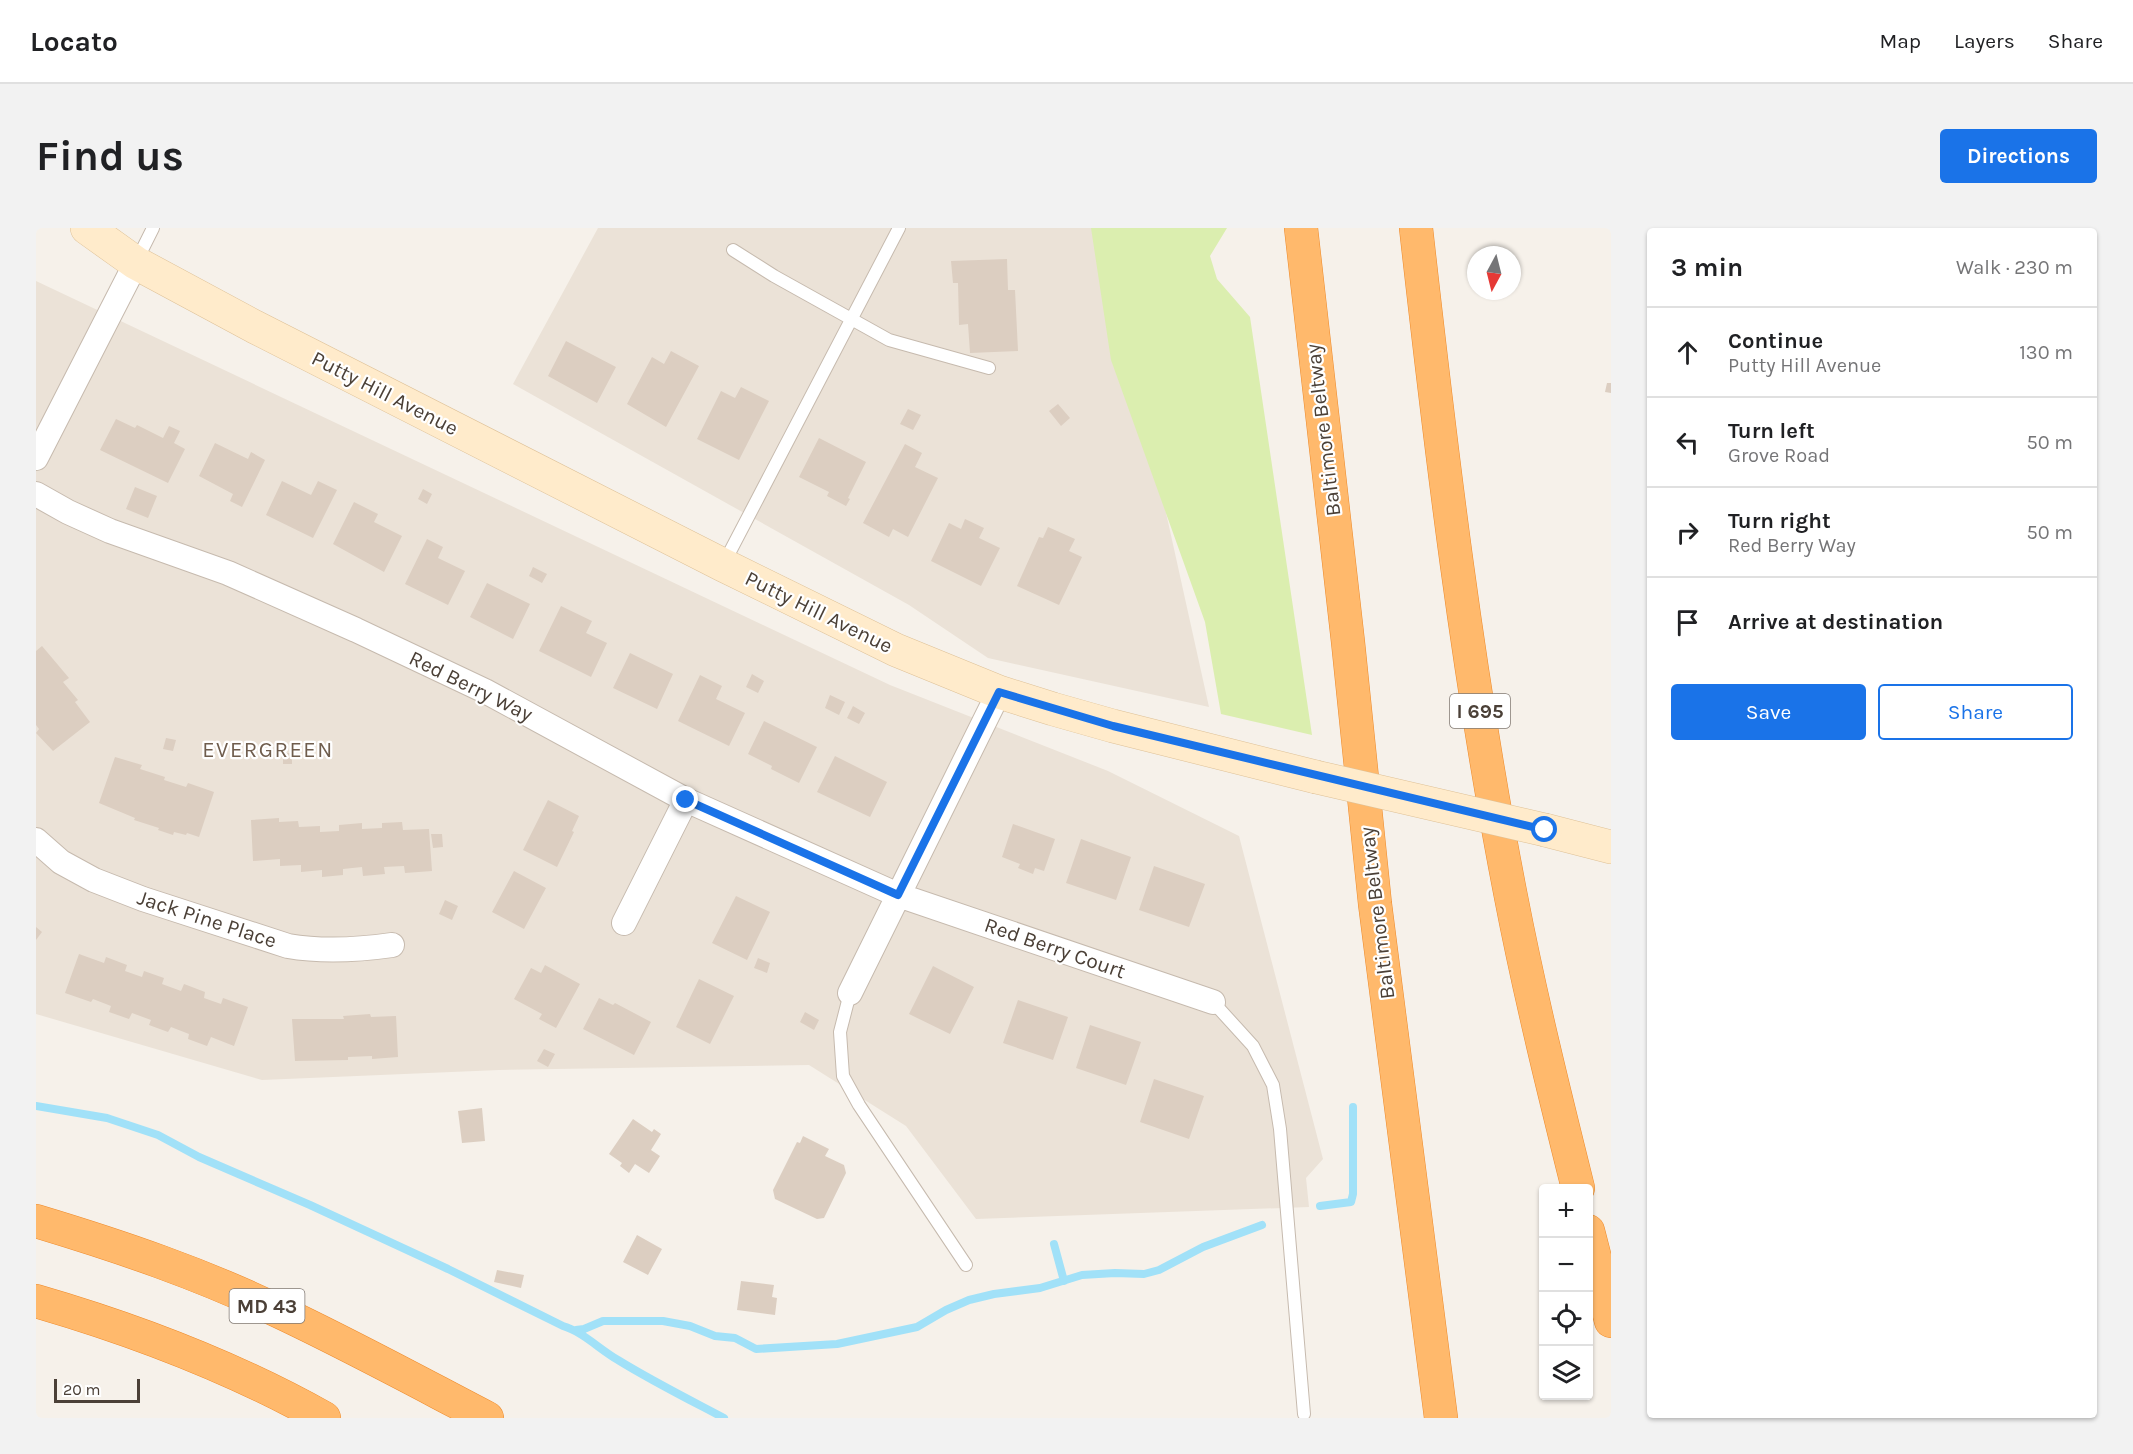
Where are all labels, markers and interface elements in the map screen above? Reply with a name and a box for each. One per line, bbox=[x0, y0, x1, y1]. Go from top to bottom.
text: Locato bbox=[30, 25, 118, 58]
text: Map bbox=[1879, 29, 1921, 53]
text: Layers bbox=[1954, 29, 2015, 53]
text: Share bbox=[2048, 29, 2103, 53]
button: Directions bbox=[1940, 129, 2097, 183]
text: Find us bbox=[36, 131, 184, 181]
north arrow bbox=[1467, 246, 1521, 300]
text: 3 min bbox=[1671, 252, 1743, 283]
text: Walk · 230 m bbox=[1956, 256, 2073, 279]
text: Continue bbox=[1728, 328, 1823, 354]
icon: ahead bbox=[1671, 336, 1704, 369]
text: 130 m bbox=[2019, 341, 2073, 364]
street label: Baltimore Beltway bbox=[1301, 342, 1345, 517]
street label: Putty Hill Avenue bbox=[308, 346, 462, 440]
text: Putty Hill Avenue bbox=[1728, 354, 1881, 377]
text: Turn left bbox=[1728, 418, 1815, 444]
icon: left bbox=[1671, 426, 1704, 459]
text: 50 m bbox=[2026, 431, 2073, 454]
text: Grove Road bbox=[1728, 444, 1830, 467]
text: Turn right bbox=[1728, 508, 1831, 534]
icon: right bbox=[1671, 516, 1704, 549]
text: 50 m bbox=[2026, 521, 2073, 544]
text: Red Berry Way bbox=[1728, 534, 1856, 557]
street label: Putty Hill Avenue bbox=[741, 566, 897, 658]
icon: arrive bbox=[1671, 606, 1704, 639]
text: Arrive at destination bbox=[1728, 609, 1943, 635]
street label: Red Berry Way bbox=[405, 646, 537, 726]
button: Save bbox=[1671, 684, 1866, 740]
button: Share bbox=[1878, 684, 2073, 740]
road number: I 695 bbox=[1450, 694, 1510, 728]
district label: EVERGREEN bbox=[202, 737, 334, 763]
route end bbox=[672, 786, 698, 812]
route start bbox=[1531, 816, 1557, 842]
street label: Baltimore Beltway bbox=[1355, 825, 1399, 1000]
street label: Jack Pine Place bbox=[134, 885, 280, 953]
street label: Red Berry Court bbox=[981, 913, 1129, 983]
map controls bbox=[1539, 1184, 1593, 1400]
button: + bbox=[1539, 1184, 1593, 1238]
button: − bbox=[1539, 1238, 1593, 1292]
road number: MD 43 bbox=[230, 1289, 304, 1323]
button: locate bbox=[1539, 1292, 1593, 1346]
button: layers bbox=[1539, 1346, 1593, 1400]
scale bar bbox=[54, 1376, 140, 1404]
text: 20 m bbox=[63, 1380, 101, 1399]

